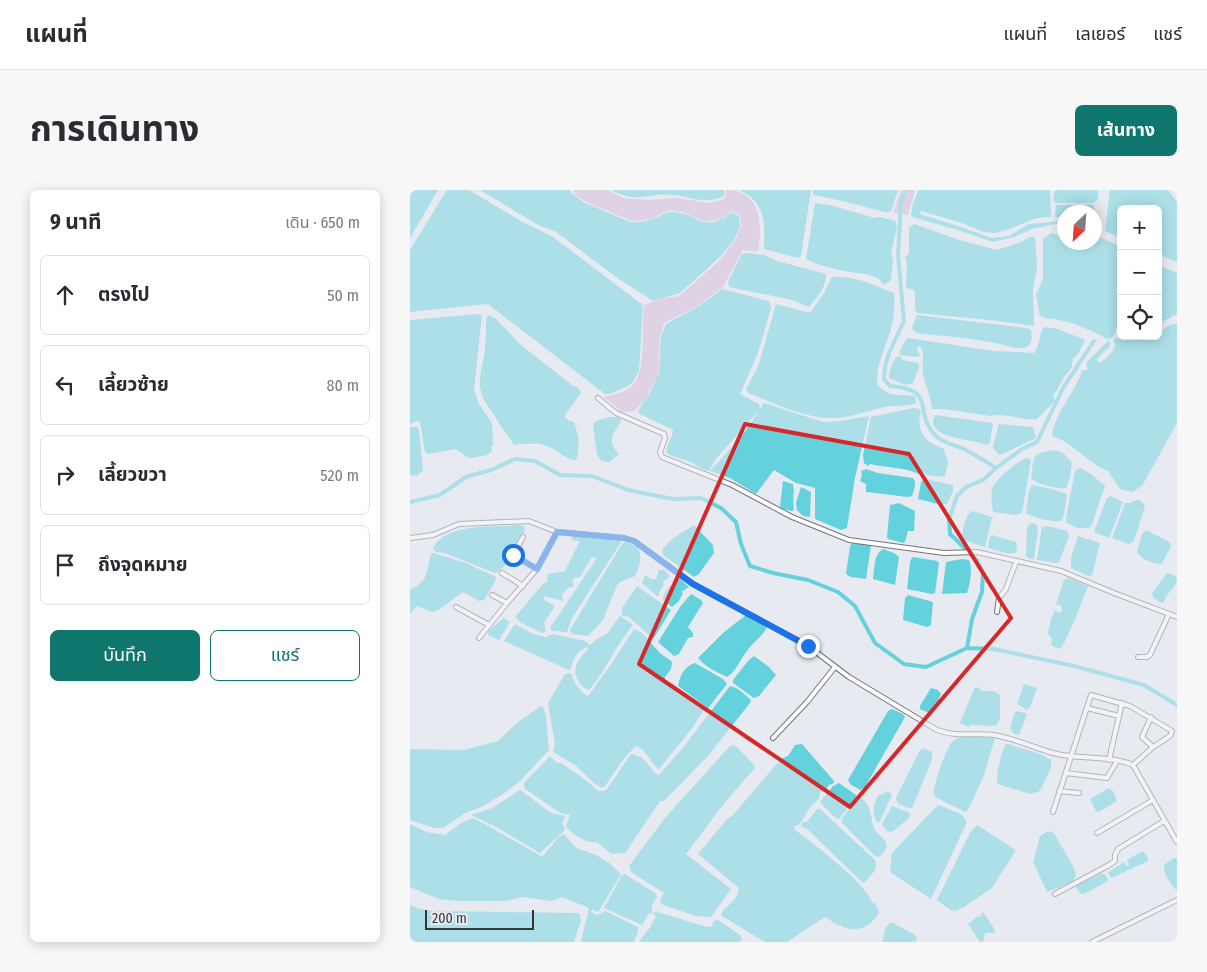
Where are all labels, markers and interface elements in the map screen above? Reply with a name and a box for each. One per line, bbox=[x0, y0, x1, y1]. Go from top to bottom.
text: แผนที่ bbox=[25, 20, 88, 48]
text: แผนที่ bbox=[1003, 23, 1047, 45]
text: เลเยอร์ bbox=[1075, 23, 1125, 45]
text: แชร์ bbox=[1153, 23, 1182, 45]
button: เส้นทาง bbox=[1075, 105, 1177, 156]
text: การเดินทาง bbox=[30, 108, 199, 150]
north arrow bbox=[1057, 205, 1102, 250]
map controls bbox=[1117, 205, 1162, 340]
button: + bbox=[1117, 205, 1162, 250]
text: 9 นาที bbox=[50, 209, 101, 235]
text: เดิน · 650 m bbox=[285, 213, 360, 232]
button: − bbox=[1117, 250, 1162, 295]
icon: ahead bbox=[51, 281, 79, 309]
text: ตรงไป bbox=[98, 283, 150, 306]
text: 50 m bbox=[327, 286, 359, 305]
button: locate bbox=[1117, 295, 1162, 340]
icon: left bbox=[51, 371, 79, 399]
text: เลี้ยวซ้าย bbox=[98, 373, 169, 396]
text: 80 m bbox=[327, 376, 359, 395]
icon: right bbox=[51, 461, 79, 489]
text: เลี้ยวขวา bbox=[98, 463, 167, 486]
text: 520 m bbox=[320, 466, 359, 485]
route start bbox=[502, 544, 525, 567]
icon: arrive bbox=[51, 551, 79, 579]
text: ถึงจุดหมาย bbox=[98, 553, 188, 576]
button: บันทึก bbox=[50, 630, 200, 681]
button: แชร์ bbox=[210, 630, 360, 681]
route end bbox=[797, 635, 820, 658]
scale bar bbox=[425, 907, 534, 930]
text: 200 m bbox=[432, 910, 467, 927]

